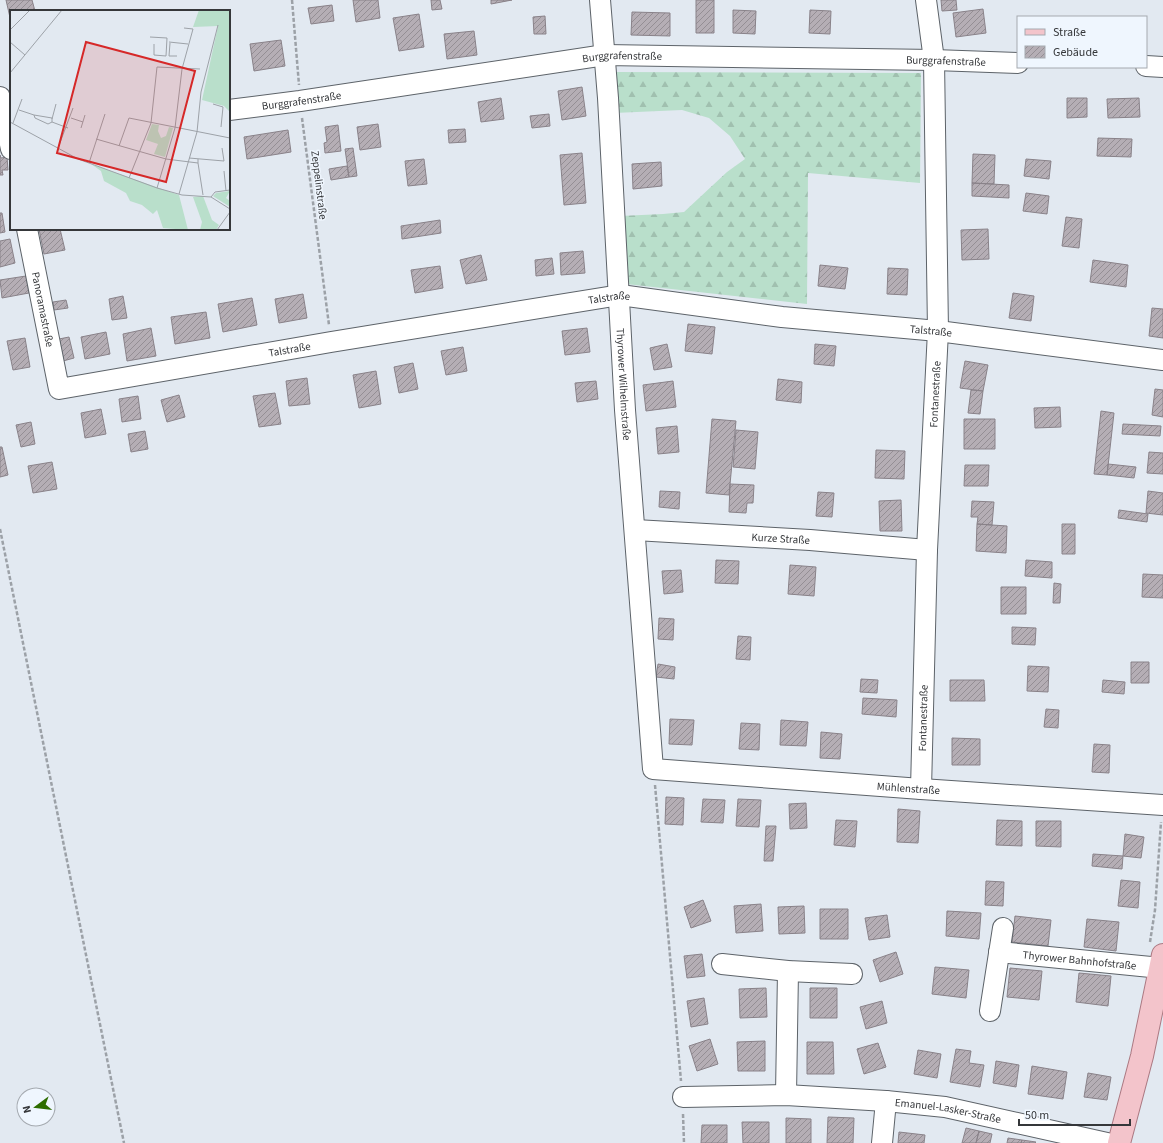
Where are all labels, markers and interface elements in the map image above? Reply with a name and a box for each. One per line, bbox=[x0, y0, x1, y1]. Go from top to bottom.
inset map bbox=[10, 10, 230, 230]
legend bbox=[1017, 16, 1147, 68]
text: Straße bbox=[1053, 24, 1086, 41]
text: Gebäude bbox=[1053, 44, 1098, 61]
street label: Burggrafenstraße bbox=[581, 47, 663, 66]
street label: Burggrafenstraße bbox=[906, 52, 987, 69]
street label: Burggrafenstraße bbox=[261, 87, 343, 113]
street label: Zeppelinstraße bbox=[307, 150, 331, 221]
street label: Panoramastraße bbox=[28, 271, 58, 349]
street label: Talstraße bbox=[587, 287, 632, 308]
street label: Talstraße bbox=[909, 321, 954, 340]
street label: Thyrower Wilhelmstraße bbox=[613, 328, 635, 442]
street label: Talstraße bbox=[267, 338, 312, 360]
street label: Fontanestraße bbox=[926, 360, 944, 428]
street label: Kurze Straße bbox=[751, 529, 811, 548]
street label: Fontanestraße bbox=[914, 684, 931, 752]
street label: Mühlenstraße bbox=[876, 778, 941, 798]
street label: Thyrower Bahnhofstraße bbox=[1022, 947, 1138, 973]
north arrow bbox=[16, 1087, 56, 1127]
street label: Emanuel-Lasker-Straße bbox=[894, 1094, 1003, 1127]
scale bar bbox=[1019, 1101, 1130, 1127]
text: N bbox=[19, 1104, 35, 1115]
text: 50 m bbox=[1025, 1107, 1049, 1124]

